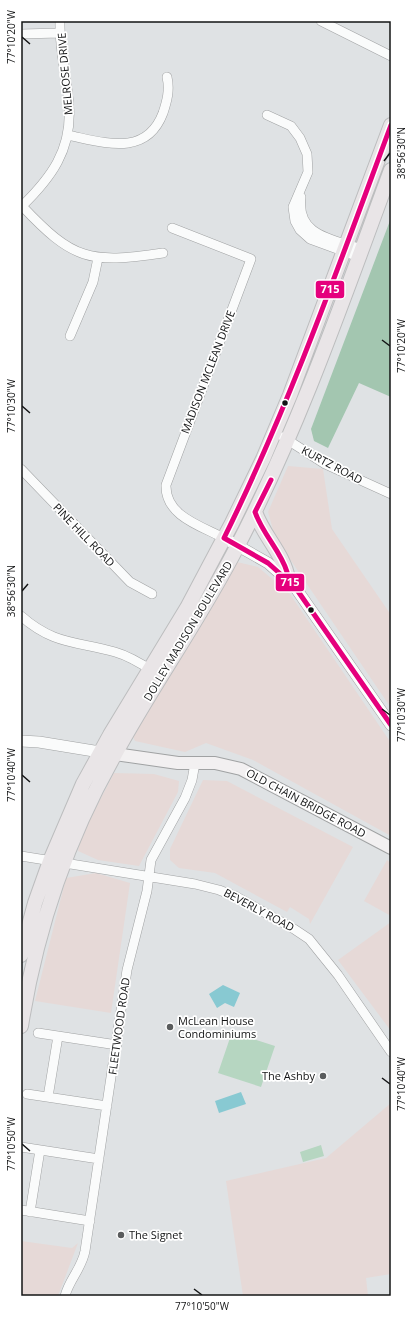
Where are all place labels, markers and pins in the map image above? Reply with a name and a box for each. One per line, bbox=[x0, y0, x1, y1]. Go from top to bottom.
unlabelled marker bbox=[280, 398, 290, 408]
unlabelled marker bbox=[306, 605, 316, 615]
place label: McLean House Condominiums bbox=[178, 1013, 256, 1041]
marker: McLean House Condominiums bbox=[165, 1022, 175, 1032]
place label: The Ashby bbox=[262, 1068, 315, 1083]
marker: The Ashby bbox=[318, 1071, 328, 1081]
place label: The Signet bbox=[129, 1227, 183, 1242]
marker: The Signet bbox=[116, 1230, 126, 1240]

